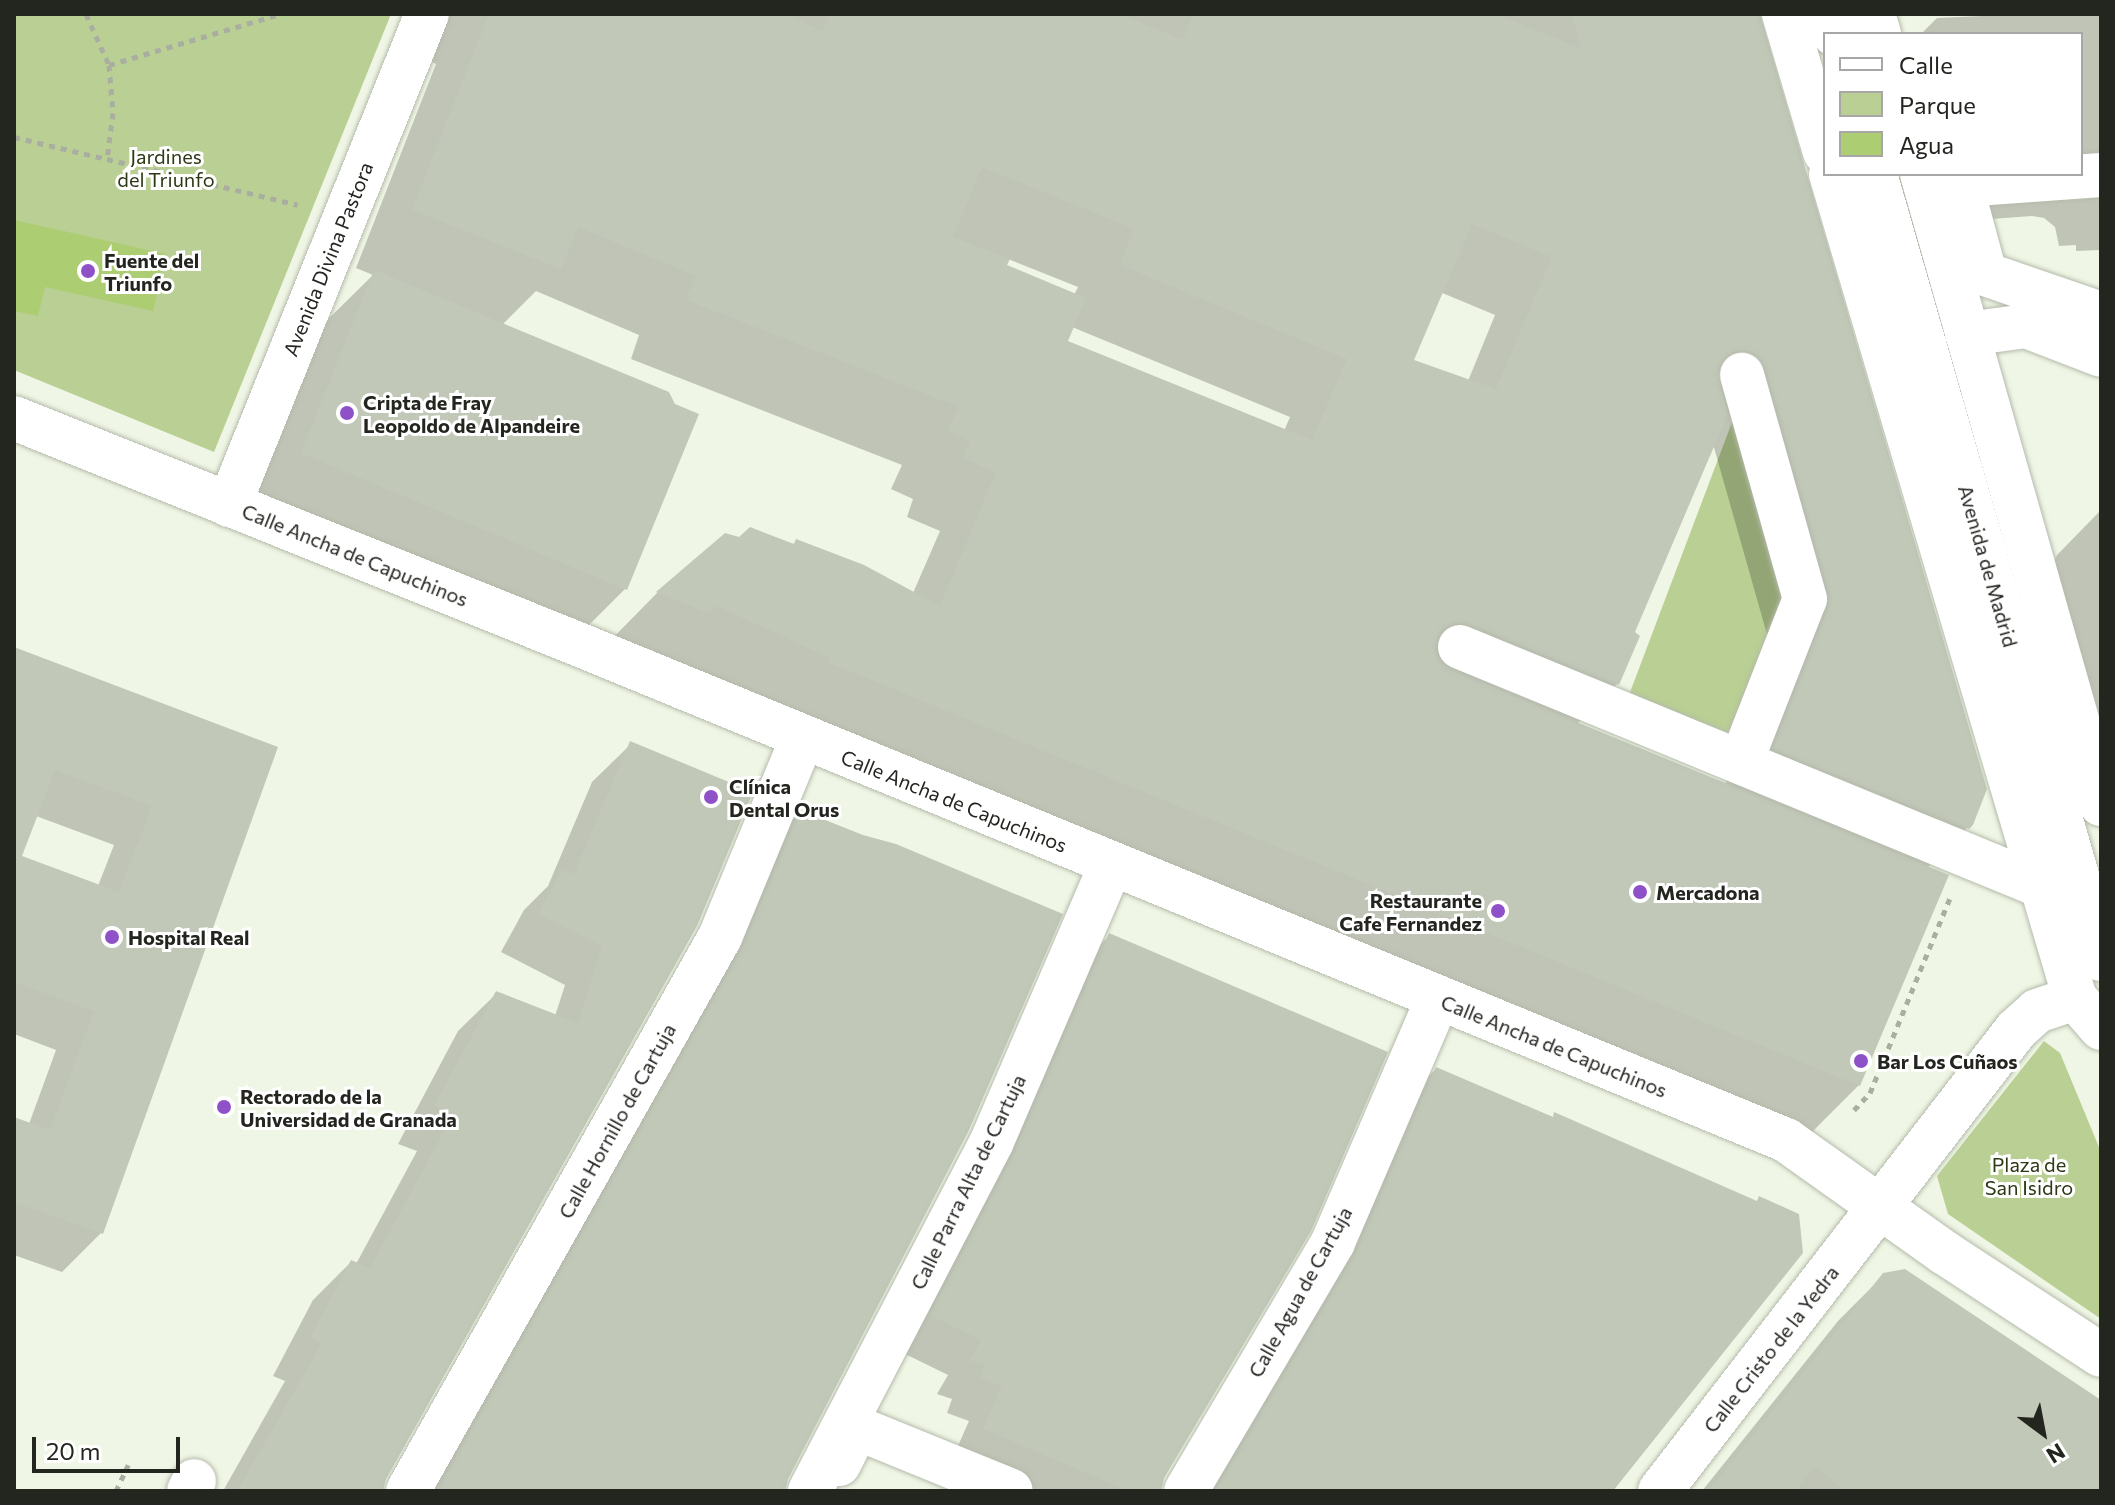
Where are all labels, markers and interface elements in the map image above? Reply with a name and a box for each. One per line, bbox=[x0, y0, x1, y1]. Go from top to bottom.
legend bbox=[1823, 32, 2083, 176]
text: Calle bbox=[1899, 50, 1953, 79]
text: Parque bbox=[1899, 90, 1976, 119]
text: Agua bbox=[1899, 130, 1954, 159]
park label: Jardines del Triunfo bbox=[117, 144, 215, 191]
street label: Avenida Divina Pastora bbox=[278, 158, 378, 360]
place label: Fuente del Triunfo bbox=[104, 248, 199, 295]
marker: Fuente del Triunfo bbox=[79, 262, 97, 280]
place label: Cripta de Fray Leopoldo de Alpandeire bbox=[363, 390, 580, 437]
marker: Cripta de Fray Leopoldo de Alpandeire bbox=[338, 404, 356, 422]
street label: Avenida de Madrid bbox=[1953, 482, 2023, 650]
street label: Calle Ancha de Capuchinos bbox=[239, 499, 471, 611]
street label: Calle Ancha de Capuchinos bbox=[838, 745, 1070, 857]
place label: Clínica Dental Orus bbox=[729, 774, 839, 821]
marker: Clínica Dental Orus bbox=[700, 786, 722, 808]
place label: Mercadona bbox=[1656, 880, 1760, 904]
marker: Mercadona bbox=[1631, 883, 1649, 901]
place label: Restaurante Cafe Fernandez bbox=[1339, 888, 1482, 935]
marker: Restaurante Cafe Fernandez bbox=[1489, 902, 1507, 920]
place label: Hospital Real bbox=[128, 925, 249, 949]
marker: Hospital Real bbox=[103, 928, 121, 946]
street label: Calle Ancha de Capuchinos bbox=[1438, 990, 1670, 1102]
street label: Calle Hornillo de Cartuja bbox=[553, 1019, 681, 1223]
place label: Bar Los Cuñaos bbox=[1877, 1049, 2018, 1073]
marker: Bar Los Cuñaos bbox=[1852, 1052, 1870, 1070]
street label: Calle Parra Alta de Cartuja bbox=[905, 1071, 1031, 1293]
place label: Rectorado de la Universidad de Granada bbox=[240, 1084, 457, 1131]
marker: Rectorado de la Universidad de Granada bbox=[215, 1098, 233, 1116]
park label: Plaza de San Isidro bbox=[1985, 1153, 2073, 1200]
street label: Calle Agua de Cartuja bbox=[1243, 1203, 1357, 1381]
street label: Calle Cristo de la Yedra bbox=[1698, 1261, 1844, 1437]
north arrow bbox=[2003, 1393, 2083, 1473]
scale bar bbox=[36, 1421, 184, 1471]
text: 20 m bbox=[46, 1436, 100, 1465]
text: N bbox=[2042, 1438, 2070, 1470]

